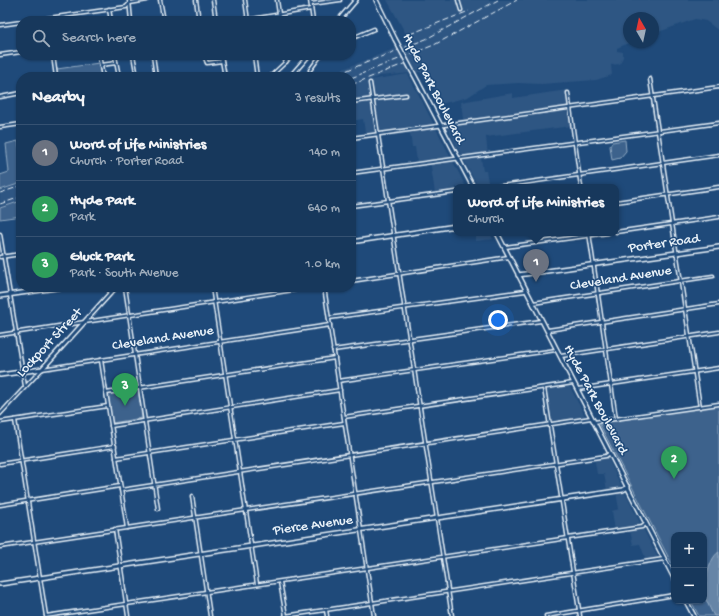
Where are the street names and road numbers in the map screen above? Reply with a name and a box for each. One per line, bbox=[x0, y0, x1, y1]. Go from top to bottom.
street label: Hyde Park Boulevard bbox=[398, 31, 469, 149]
street label: Porter Road bbox=[626, 230, 702, 258]
street label: Cleveland Avenue bbox=[569, 262, 674, 295]
street label: Lockport Street bbox=[13, 304, 87, 381]
street label: Cleveland Avenue bbox=[111, 322, 216, 355]
street label: Hyde Park Boulevard bbox=[559, 342, 632, 459]
street label: Pierce Avenue bbox=[271, 512, 355, 540]

